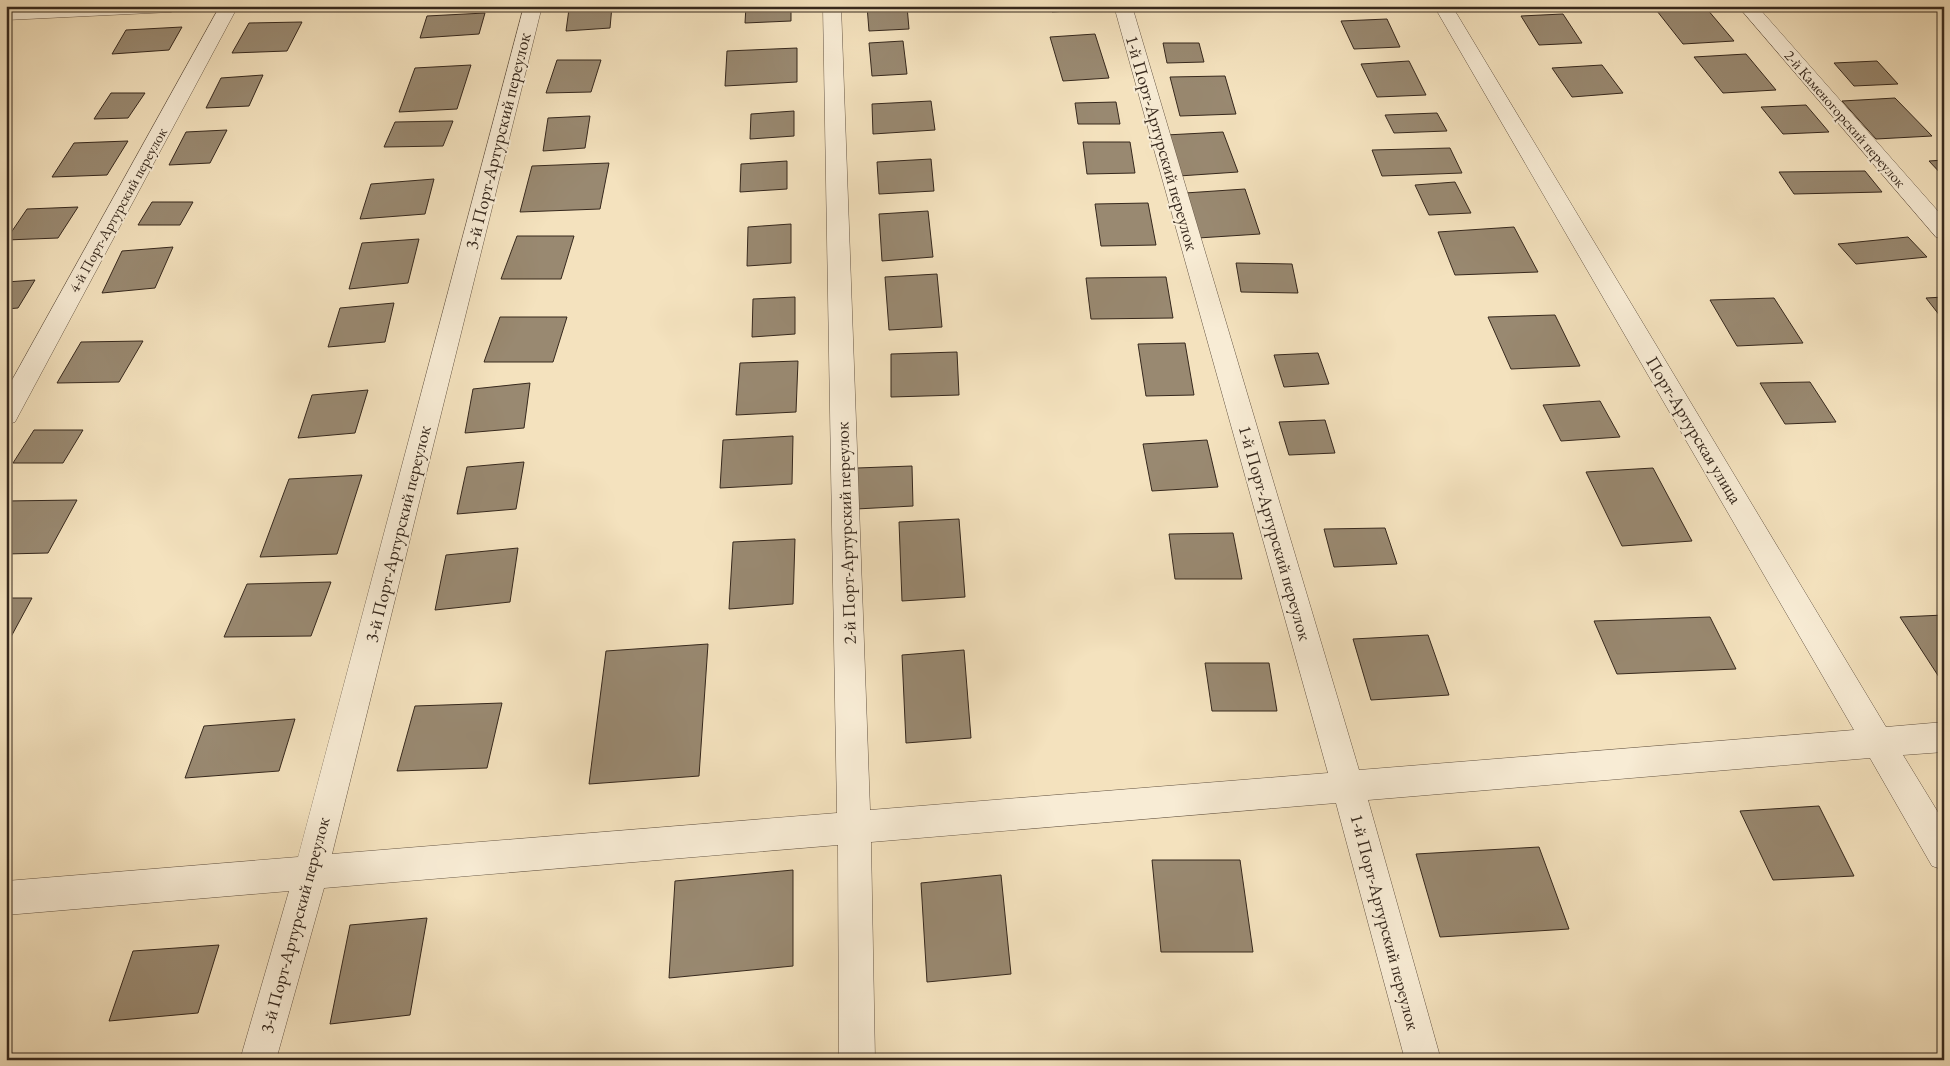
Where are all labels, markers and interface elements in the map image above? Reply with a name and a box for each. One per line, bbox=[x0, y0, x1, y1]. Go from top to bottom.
street label: 3-й Порт-Артурский переулок bbox=[459, 30, 536, 252]
street label: 1-й Порт-Артурский переулок bbox=[1121, 33, 1204, 254]
street label: 2-й Каменогорский переулок bbox=[1780, 46, 1910, 191]
street label: 4-й Порт-Артурский переулок bbox=[64, 124, 171, 296]
street label: Порт-Артурская улица bbox=[1641, 352, 1748, 508]
street label: 2-й Порт-Артурский переулок bbox=[830, 421, 861, 645]
street label: 3-й Порт-Артурский переулок bbox=[359, 423, 436, 645]
street label: 1-й Порт-Артурский переулок bbox=[1234, 423, 1317, 644]
street label: 1-й Порт-Артурский переулок bbox=[1346, 811, 1426, 1033]
street label: 3-й Порт-Артурский переулок bbox=[255, 814, 335, 1035]

